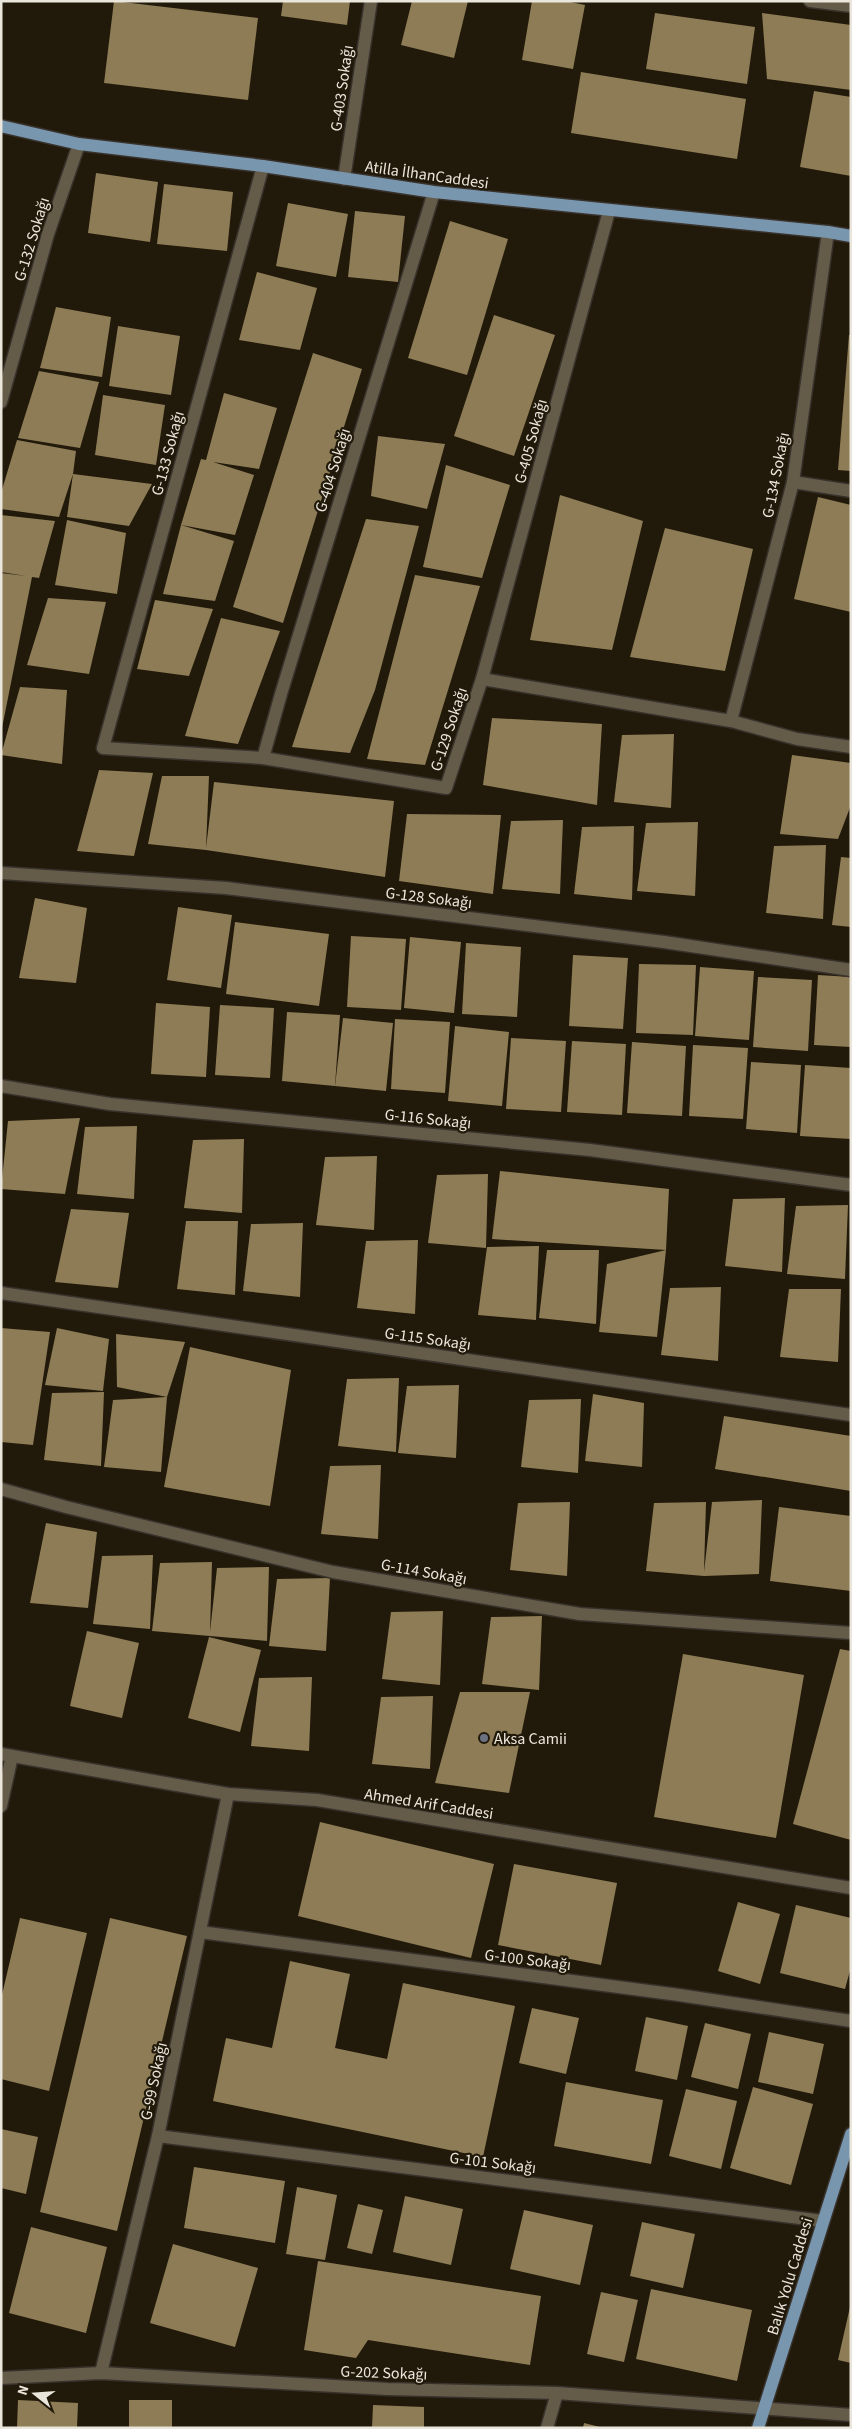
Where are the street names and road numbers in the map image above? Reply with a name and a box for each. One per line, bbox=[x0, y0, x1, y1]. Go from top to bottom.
street label: G-403 Sokağı bbox=[325, 44, 359, 133]
street label: Atilla İlhanCaddesi bbox=[364, 155, 490, 195]
street label: G-132 Sokağı bbox=[9, 194, 55, 284]
street label: G-405 Sokağı bbox=[509, 396, 553, 486]
street label: G-133 Sokağı bbox=[146, 408, 190, 498]
street label: G-404 Sokağı bbox=[310, 425, 356, 515]
street label: G-134 Sokağı bbox=[757, 430, 795, 520]
street label: G-129 Sokağı bbox=[425, 685, 473, 774]
street label: G-128 Sokağı bbox=[384, 882, 473, 914]
street label: G-116 Sokağı bbox=[383, 1104, 472, 1134]
street label: G-115 Sokağı bbox=[383, 1322, 472, 1356]
street label: G-114 Sokağı bbox=[379, 1554, 469, 1590]
street label: Ahmed Arif Caddesi bbox=[363, 1783, 495, 1825]
street label: G-100 Sokağı bbox=[483, 1944, 572, 1976]
street label: G-99 Sokağı bbox=[135, 2040, 173, 2122]
street label: G-101 Sokağı bbox=[448, 2147, 537, 2179]
street label: Balık Yolu Caddesi bbox=[762, 2215, 818, 2338]
street label: G-202 Sokağı bbox=[340, 2360, 428, 2386]

